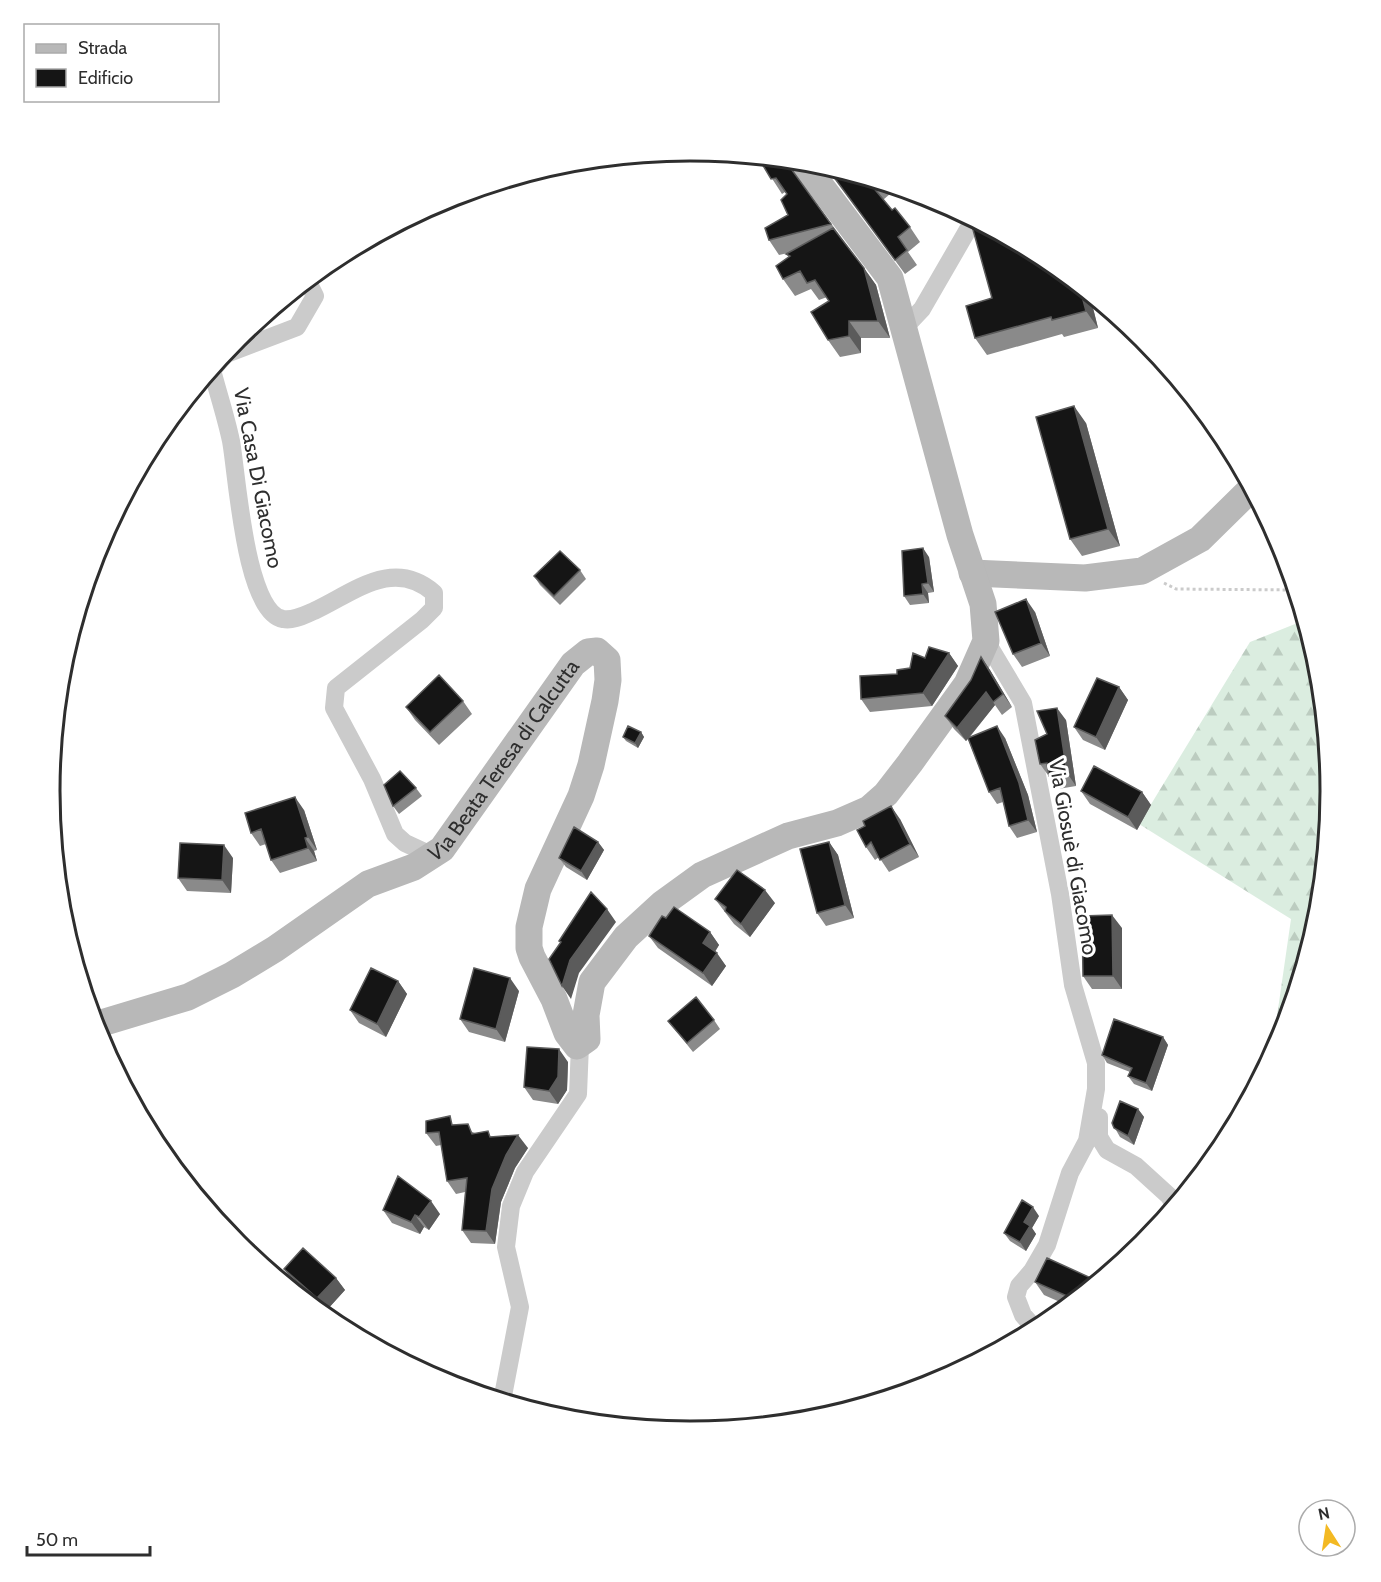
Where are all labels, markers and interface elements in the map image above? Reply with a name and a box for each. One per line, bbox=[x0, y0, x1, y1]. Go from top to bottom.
legend bbox=[24, 24, 219, 102]
text: Strada bbox=[78, 37, 128, 59]
text: Edificio bbox=[78, 67, 133, 89]
street label: Via Casa Di Giacomo bbox=[229, 386, 288, 570]
street label: Via Beata Teresa di Calcutta bbox=[423, 655, 584, 866]
street label: Via Giosuè di Giacomo bbox=[1044, 757, 1103, 957]
north arrow bbox=[1297, 1498, 1357, 1558]
text: N bbox=[1316, 1503, 1331, 1524]
scale bar bbox=[27, 1519, 150, 1557]
text: 50 m bbox=[36, 1529, 78, 1551]

